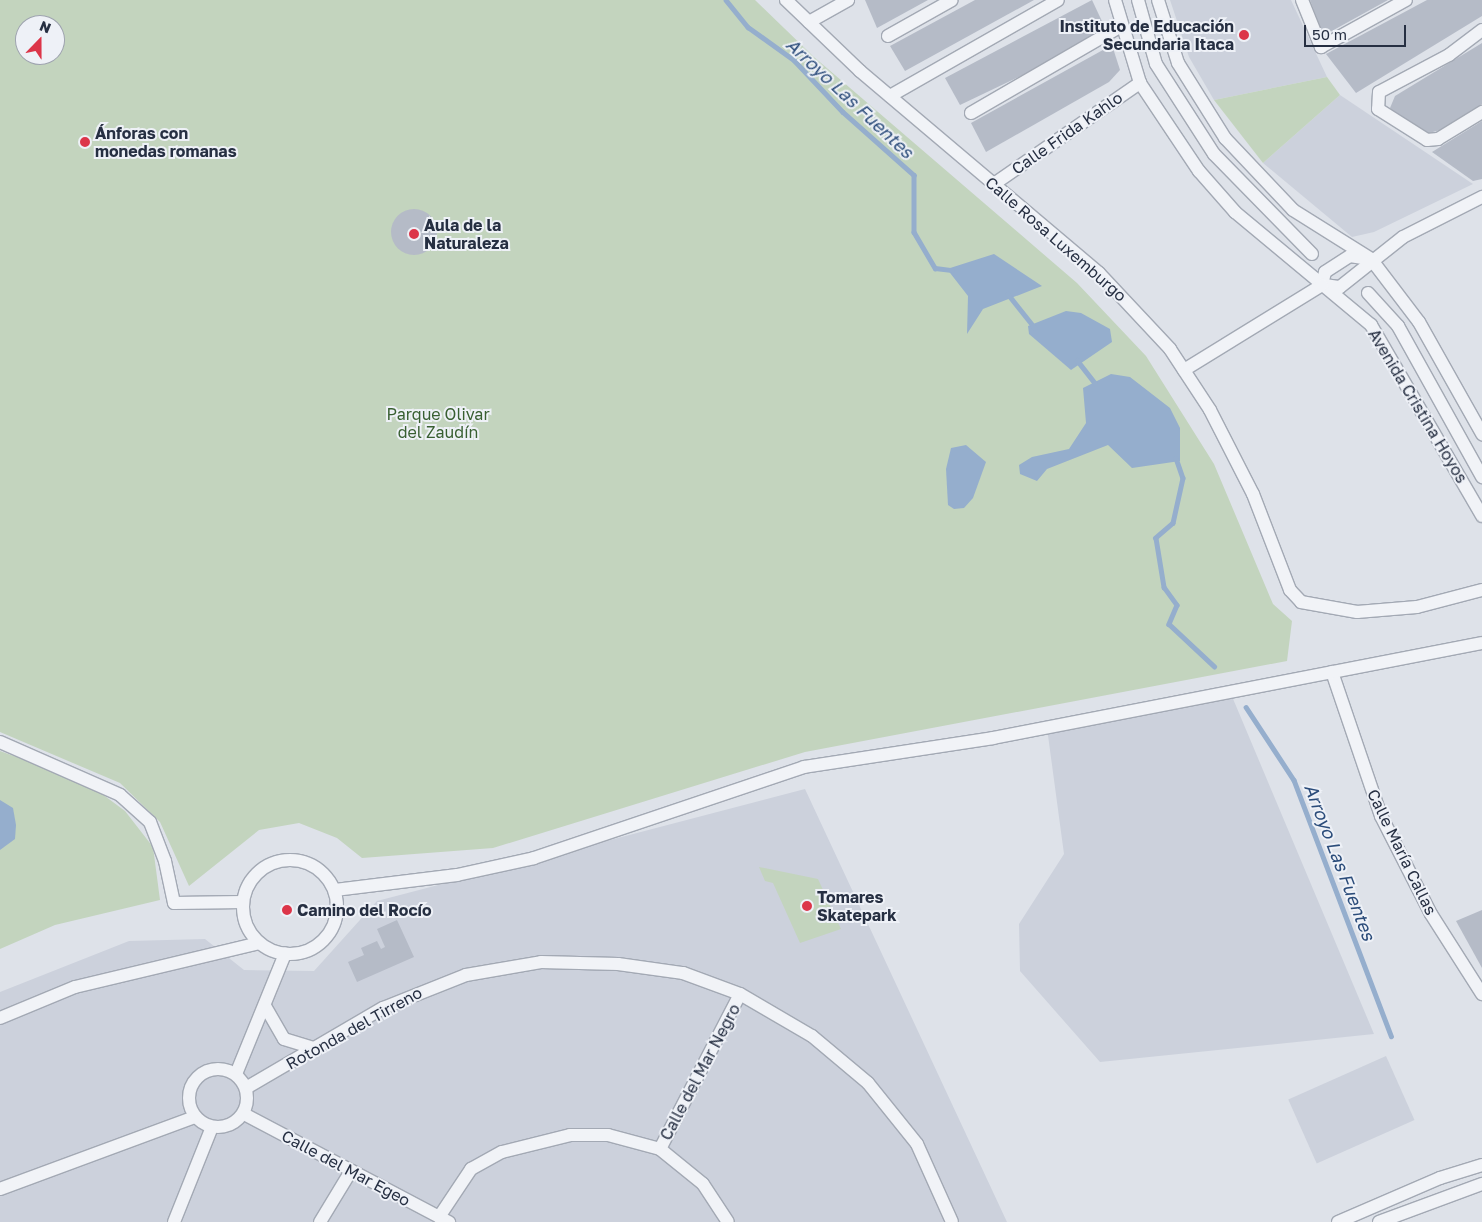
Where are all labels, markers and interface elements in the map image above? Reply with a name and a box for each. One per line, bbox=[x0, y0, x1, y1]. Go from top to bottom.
north arrow bbox=[15, 15, 65, 65]
scale bar bbox=[1307, 15, 1410, 47]
place label: Instituto de Educación Secundaria Itaca bbox=[1059, 16, 1234, 54]
text: N bbox=[37, 17, 54, 36]
text: 50 m bbox=[1312, 25, 1347, 43]
marker: Instituto de Educación Secundaria Itaca bbox=[1238, 29, 1250, 41]
water label: Arroyo Las Fuentes bbox=[782, 33, 918, 163]
street label: Calle Frida Kahlo bbox=[1008, 88, 1126, 178]
place label: Ánforas con monedas romanas bbox=[95, 123, 237, 161]
marker: Ánforas con monedas romanas bbox=[79, 136, 91, 148]
street label: Calle Rosa Luxemburgo bbox=[982, 173, 1130, 305]
place label: Aula de la Naturaleza bbox=[424, 215, 509, 253]
marker: Aula de la Naturaleza bbox=[408, 228, 420, 240]
street label: Avenida Cristina Hoyos bbox=[1364, 325, 1472, 487]
park label: Parque Olivar del Zaudín bbox=[386, 404, 490, 442]
water label: Arroyo Las Fuentes bbox=[1300, 781, 1380, 943]
street label: Calle María Callas bbox=[1363, 786, 1441, 918]
place label: Tomares Skatepark bbox=[817, 887, 897, 925]
place label: Camino del Rocío bbox=[297, 900, 432, 920]
marker: Tomares Skatepark bbox=[801, 900, 813, 912]
marker: Camino del Rocío bbox=[281, 904, 293, 916]
street label: Rotonda del Tirreno bbox=[283, 983, 425, 1073]
street label: Calle del Mar Negro bbox=[656, 1001, 744, 1143]
street label: Calle del Mar Egeo bbox=[278, 1126, 414, 1210]

